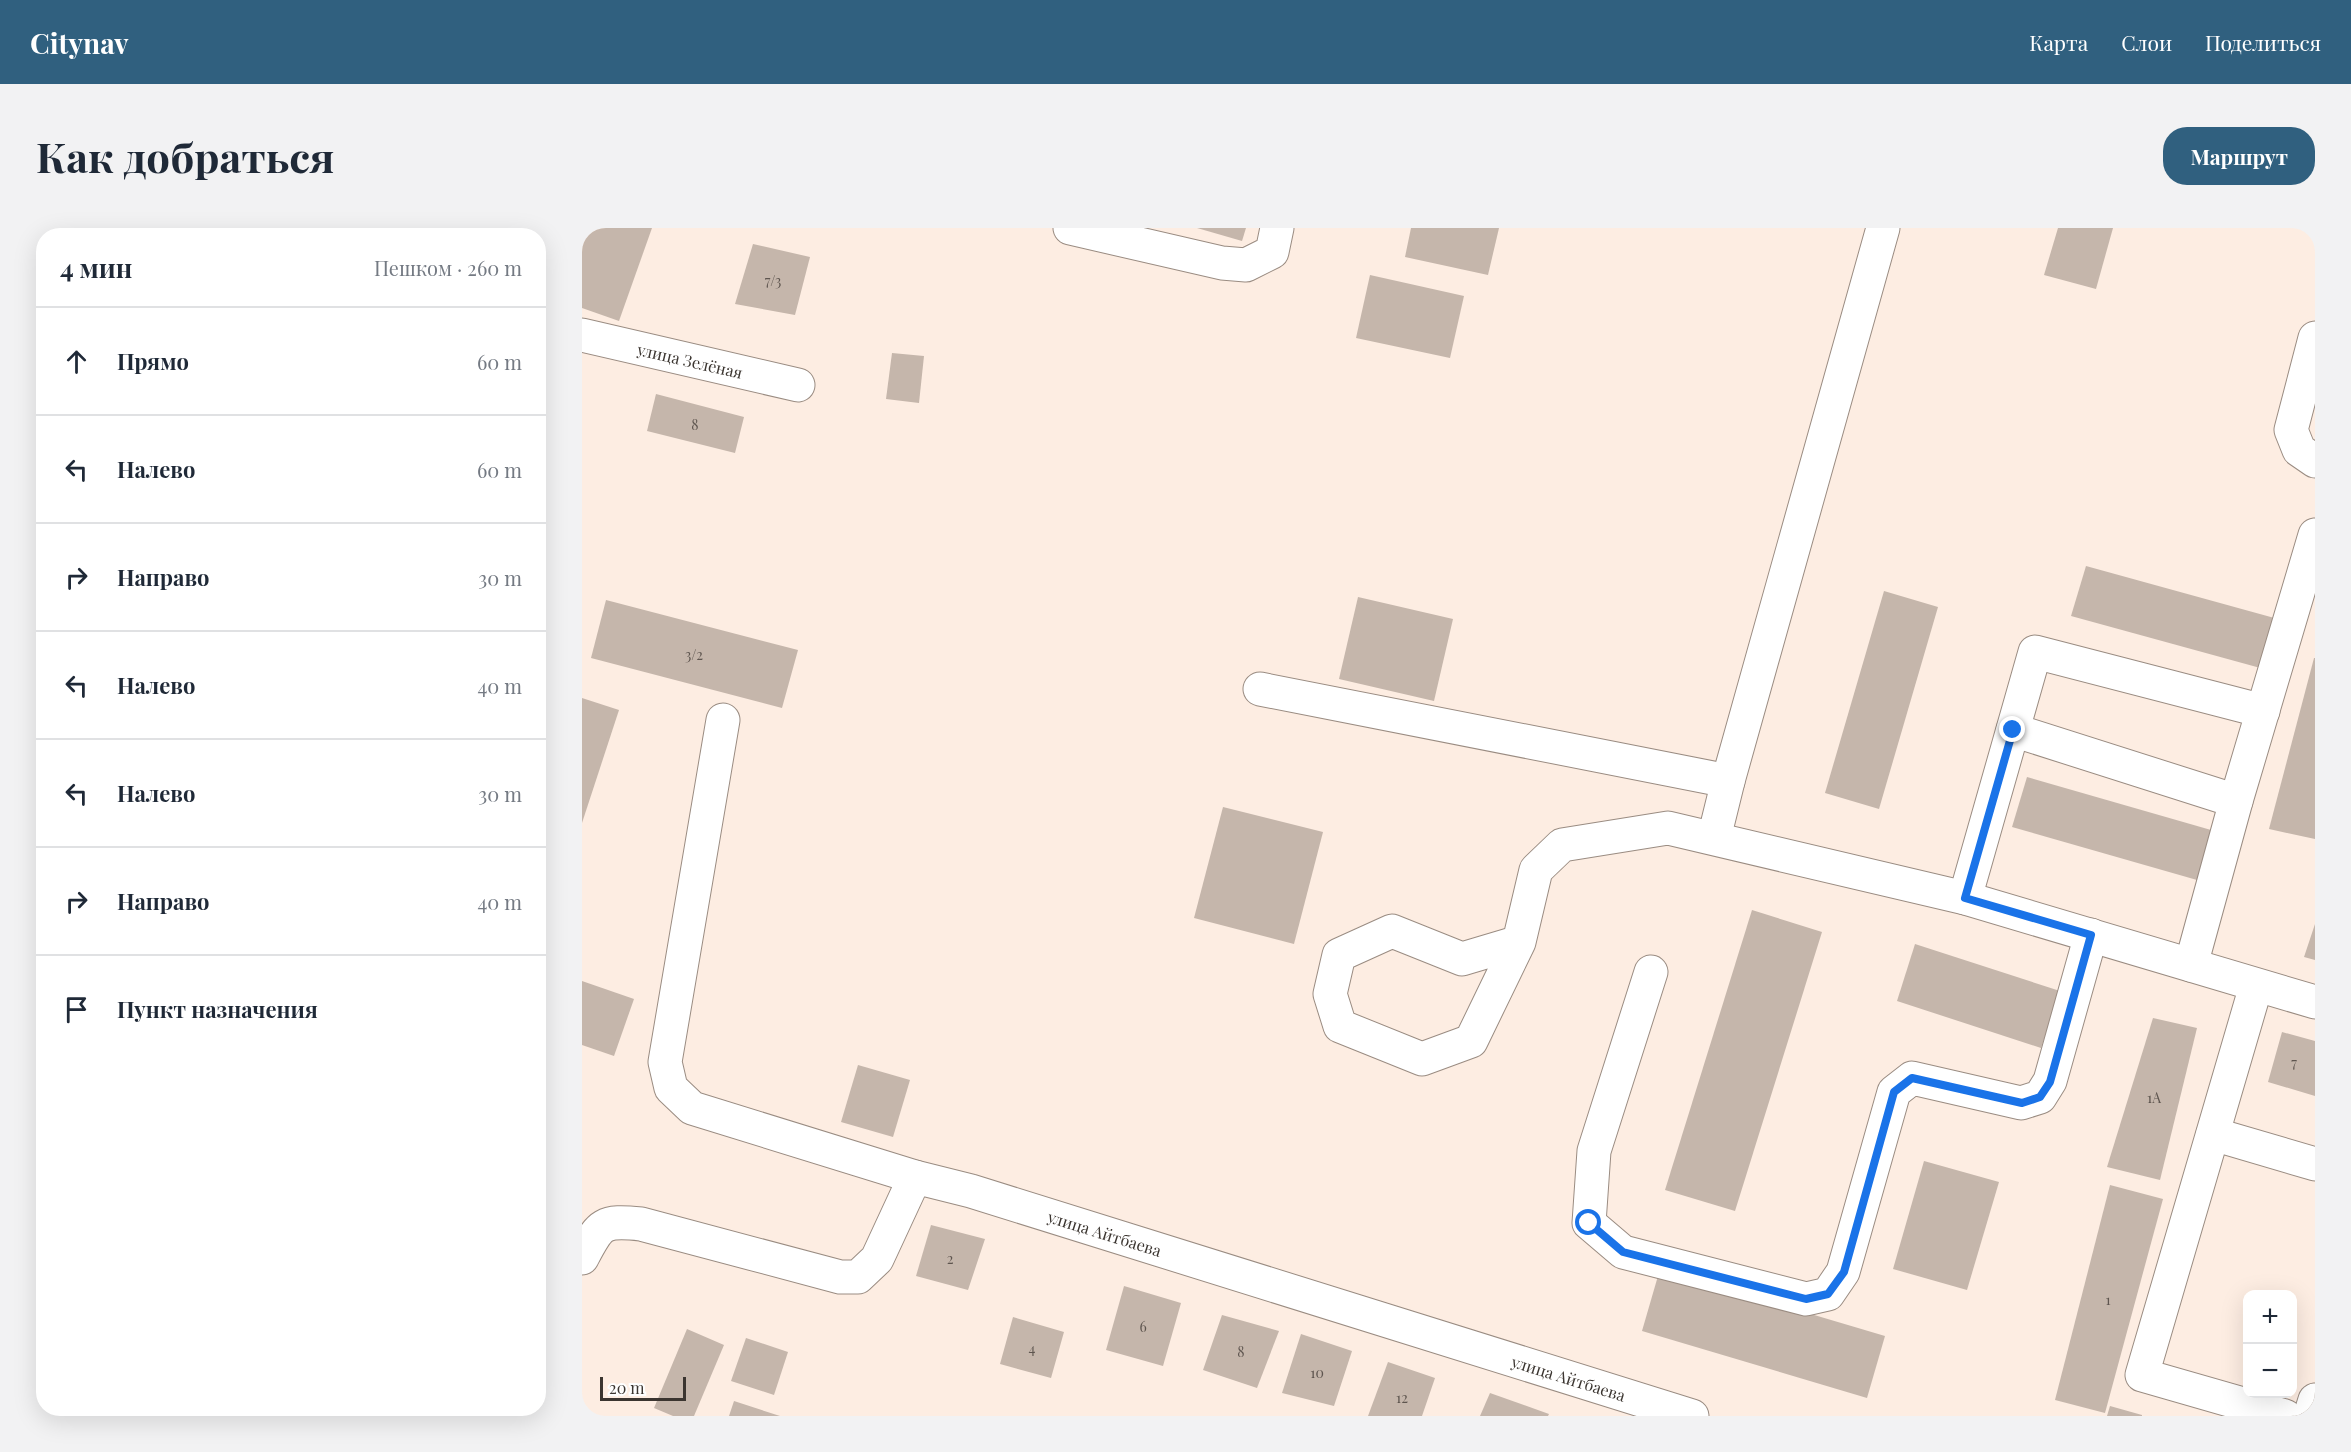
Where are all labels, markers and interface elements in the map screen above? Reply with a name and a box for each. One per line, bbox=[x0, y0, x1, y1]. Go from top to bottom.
text: Citynav bbox=[30, 24, 129, 61]
text: Карта bbox=[2029, 28, 2088, 56]
text: Слои bbox=[2121, 28, 2172, 56]
text: Поделиться bbox=[2205, 28, 2321, 56]
button: Маршрут bbox=[2163, 127, 2315, 185]
text: Как добраться bbox=[36, 128, 335, 184]
text: 4 мин bbox=[60, 250, 132, 285]
text: Пешком · 260 m bbox=[374, 254, 522, 281]
house number: 7/3 bbox=[765, 271, 781, 290]
street label: улица Зелёная bbox=[635, 337, 745, 382]
icon: ahead bbox=[60, 345, 93, 378]
text: Прямо bbox=[117, 346, 189, 376]
text: 60 m bbox=[477, 348, 522, 375]
house number: 8 bbox=[691, 415, 699, 434]
icon: left bbox=[60, 453, 93, 486]
text: Налево bbox=[117, 454, 195, 484]
text: 60 m bbox=[477, 456, 522, 483]
icon: right bbox=[60, 561, 93, 594]
text: Направо bbox=[117, 562, 210, 592]
text: 30 m bbox=[478, 564, 522, 591]
house number: 3/2 bbox=[685, 645, 703, 664]
icon: left bbox=[60, 669, 93, 702]
text: Налево bbox=[117, 670, 195, 700]
text: 40 m bbox=[477, 672, 522, 699]
route end bbox=[1999, 716, 2025, 742]
icon: left bbox=[60, 777, 93, 810]
text: Налево bbox=[117, 778, 195, 808]
text: 30 m bbox=[478, 780, 522, 807]
icon: right bbox=[60, 885, 93, 918]
text: Направо bbox=[117, 886, 210, 916]
text: 40 m bbox=[477, 888, 522, 915]
icon: arrive bbox=[60, 993, 93, 1026]
text: Пункт назначения bbox=[117, 994, 318, 1024]
house number: 7 bbox=[2291, 1053, 2297, 1072]
house number: 1А bbox=[2147, 1088, 2161, 1107]
street label: улица Айтбаева bbox=[1044, 1205, 1164, 1260]
route start bbox=[1575, 1209, 1601, 1235]
house number: 2 bbox=[947, 1249, 954, 1268]
house number: 1 bbox=[2105, 1290, 2111, 1309]
map controls bbox=[2243, 1290, 2297, 1398]
button: + bbox=[2243, 1290, 2297, 1344]
house number: 6 bbox=[1139, 1317, 1147, 1336]
house number: 4 bbox=[1029, 1339, 1036, 1358]
house number: 8 bbox=[1237, 1342, 1245, 1361]
button: − bbox=[2243, 1344, 2297, 1398]
street label: улица Айтбаева bbox=[1508, 1350, 1628, 1405]
house number: 10 bbox=[1310, 1363, 1324, 1382]
scale bar bbox=[600, 1374, 686, 1402]
text: 20 m bbox=[609, 1377, 644, 1398]
house number: 12 bbox=[1396, 1388, 1408, 1407]

